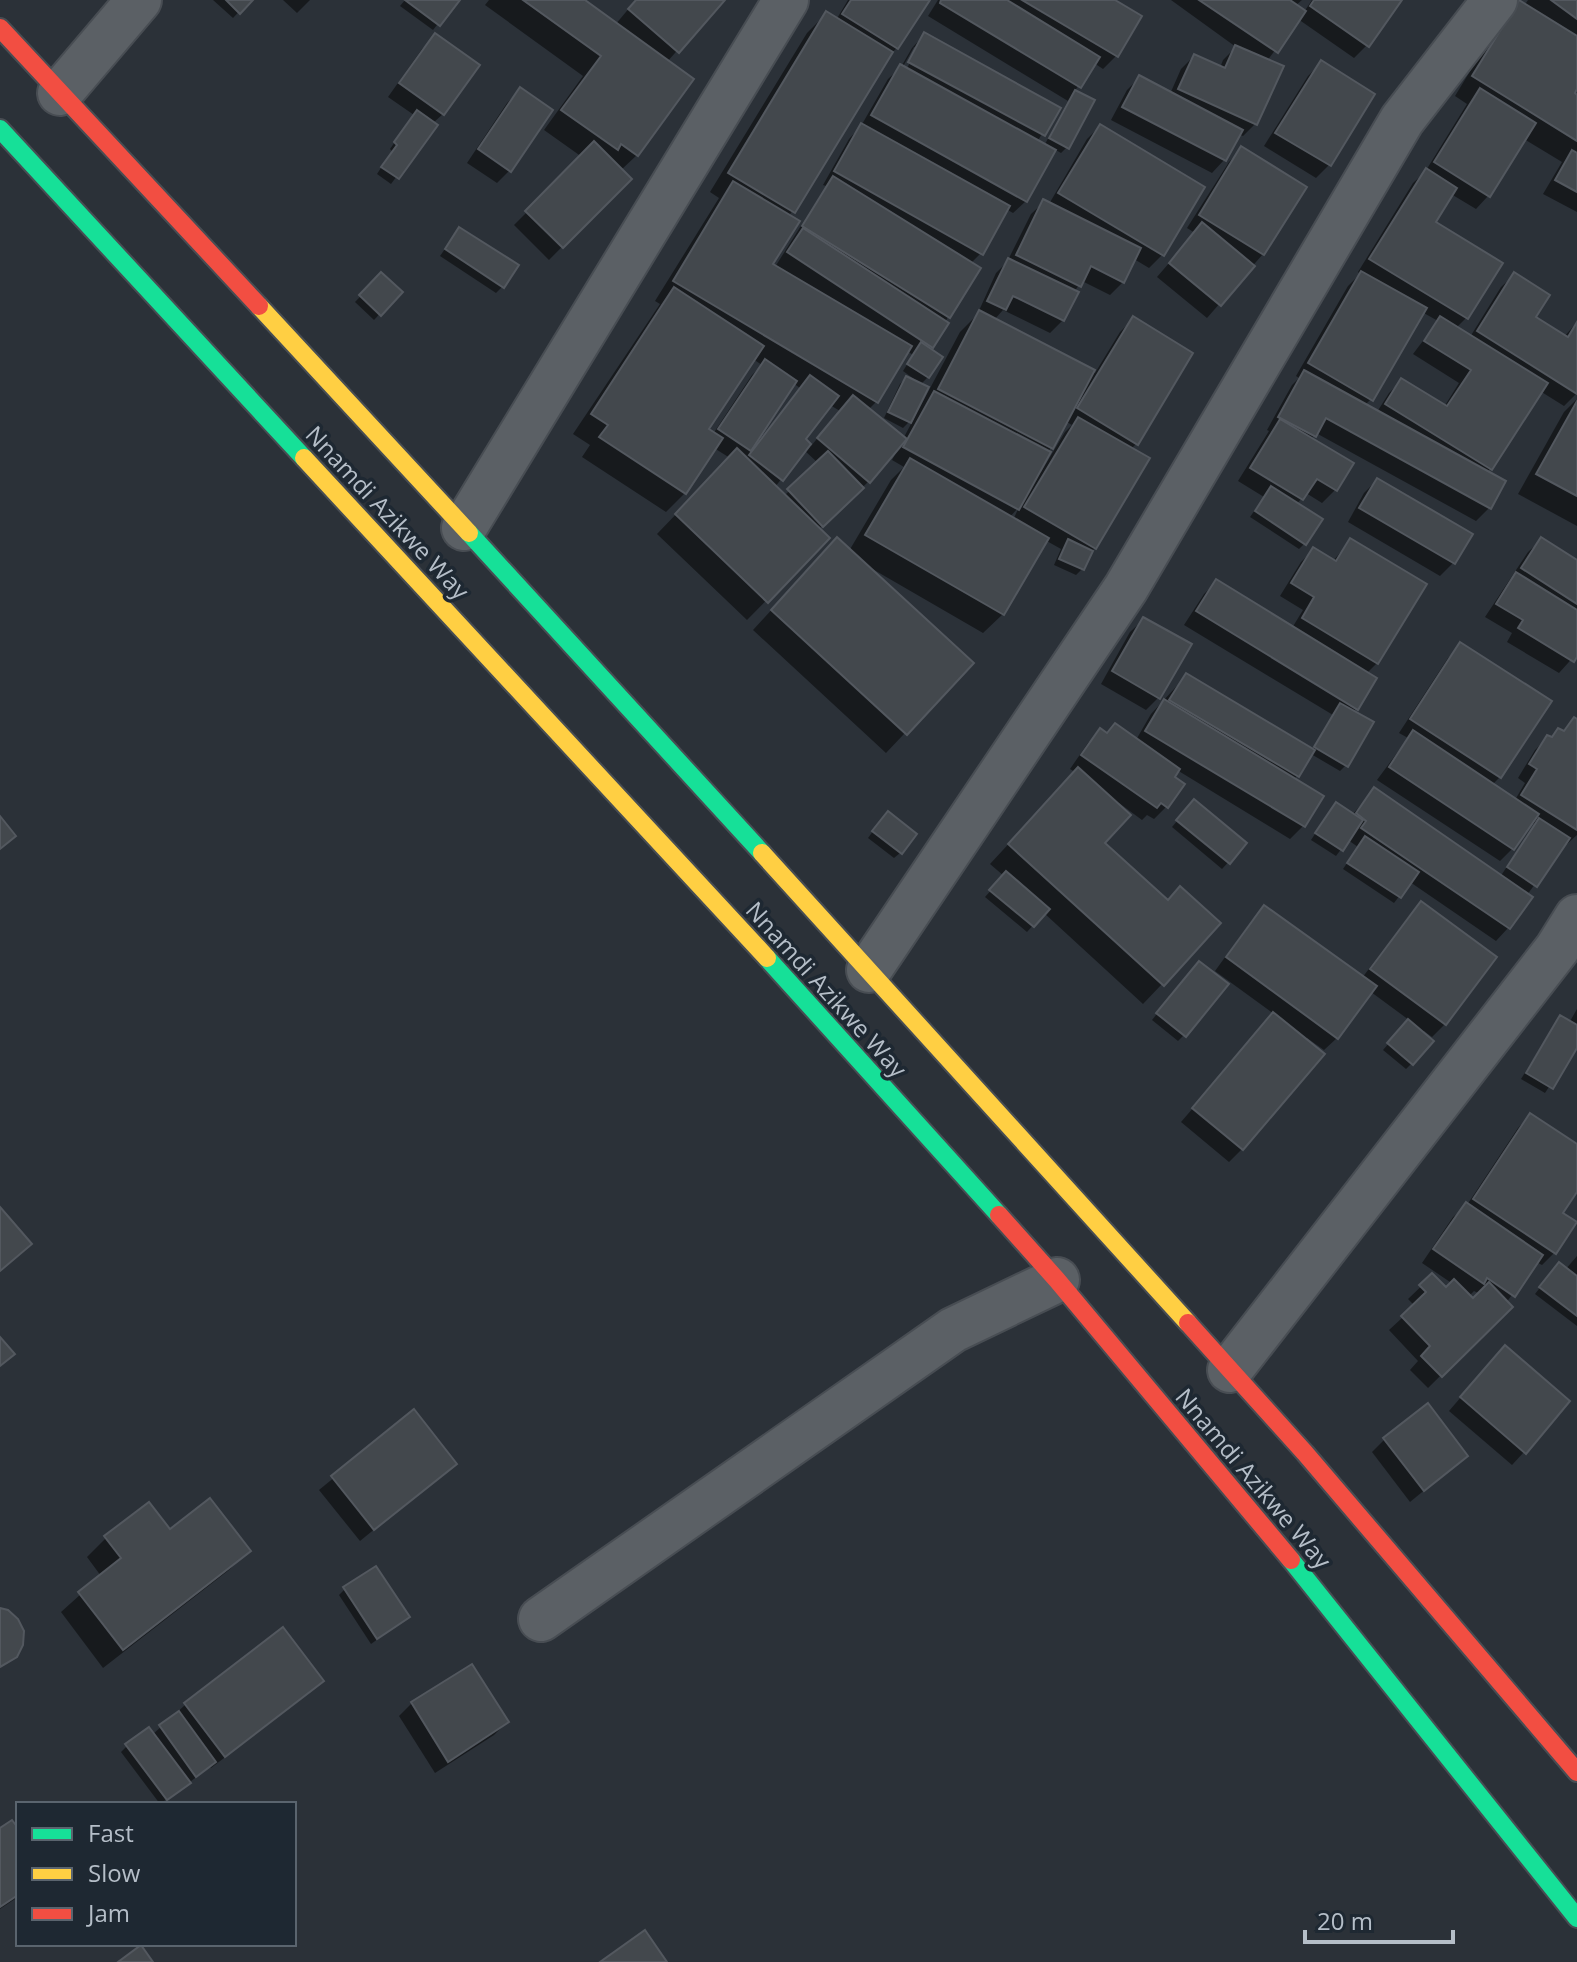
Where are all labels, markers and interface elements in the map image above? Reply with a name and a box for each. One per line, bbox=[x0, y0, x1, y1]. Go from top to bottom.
street label: Nnamdi Azikwe Way bbox=[299, 418, 478, 607]
street label: Nnamdi Azikwe Way bbox=[739, 894, 916, 1085]
street label: Nnamdi Azikwe Way bbox=[1169, 1381, 1340, 1576]
legend bbox=[16, 1802, 296, 1946]
text: Fast bbox=[88, 1816, 134, 1849]
text: Slow bbox=[88, 1856, 141, 1889]
scale bar bbox=[1305, 1894, 1453, 1944]
text: Jam bbox=[86, 1896, 130, 1929]
text: 20 m bbox=[1317, 1904, 1373, 1937]

